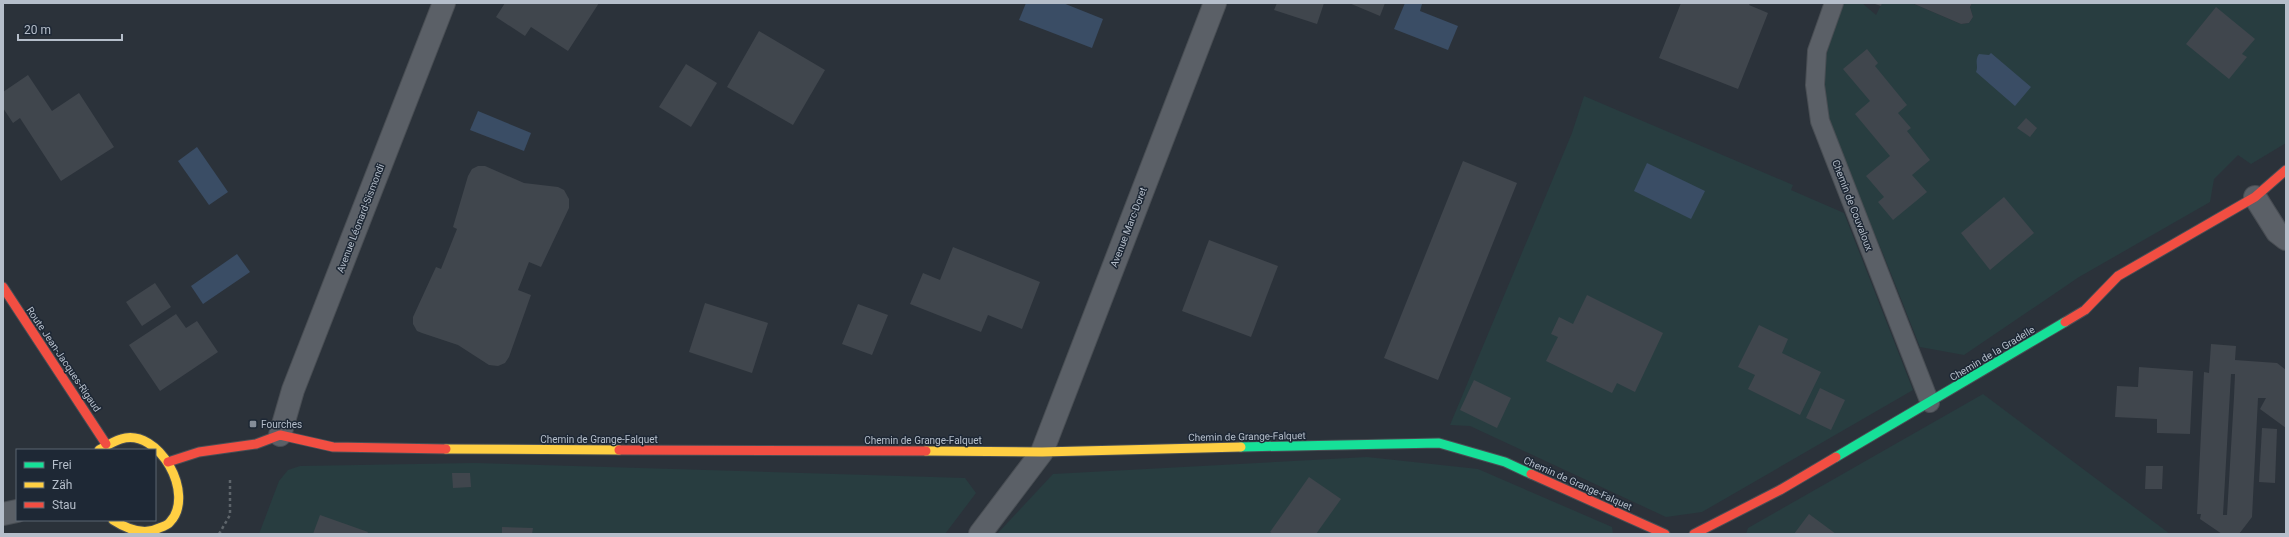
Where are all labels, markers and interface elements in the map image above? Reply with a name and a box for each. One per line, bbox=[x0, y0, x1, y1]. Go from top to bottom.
scale bar bbox=[18, 16, 122, 42]
text: 20 m bbox=[24, 23, 51, 37]
street label: Chemin de Couvaloux bbox=[1830, 158, 1875, 252]
street label: Avenue Léonard-Sismondi bbox=[335, 162, 386, 274]
street label: Avenue Marc-Doret bbox=[1108, 186, 1149, 269]
street label: Route Jean-Jacques-Rigaud bbox=[24, 305, 103, 414]
street label: Chemin de la Gradelle bbox=[1948, 324, 2037, 383]
marker: Fourches bbox=[248, 419, 258, 429]
place label: Fourches bbox=[261, 419, 302, 430]
street label: Chemin de Grange-Falquet bbox=[1188, 430, 1306, 443]
street label: Chemin de Grange-Falquet bbox=[540, 434, 658, 445]
street label: Chemin de Grange-Falquet bbox=[864, 435, 982, 446]
legend bbox=[16, 449, 156, 521]
street label: Chemin de Grange-Falquet bbox=[1522, 455, 1634, 512]
text: Frei bbox=[52, 458, 72, 472]
text: Zäh bbox=[52, 478, 72, 492]
text: Stau bbox=[52, 498, 76, 512]

